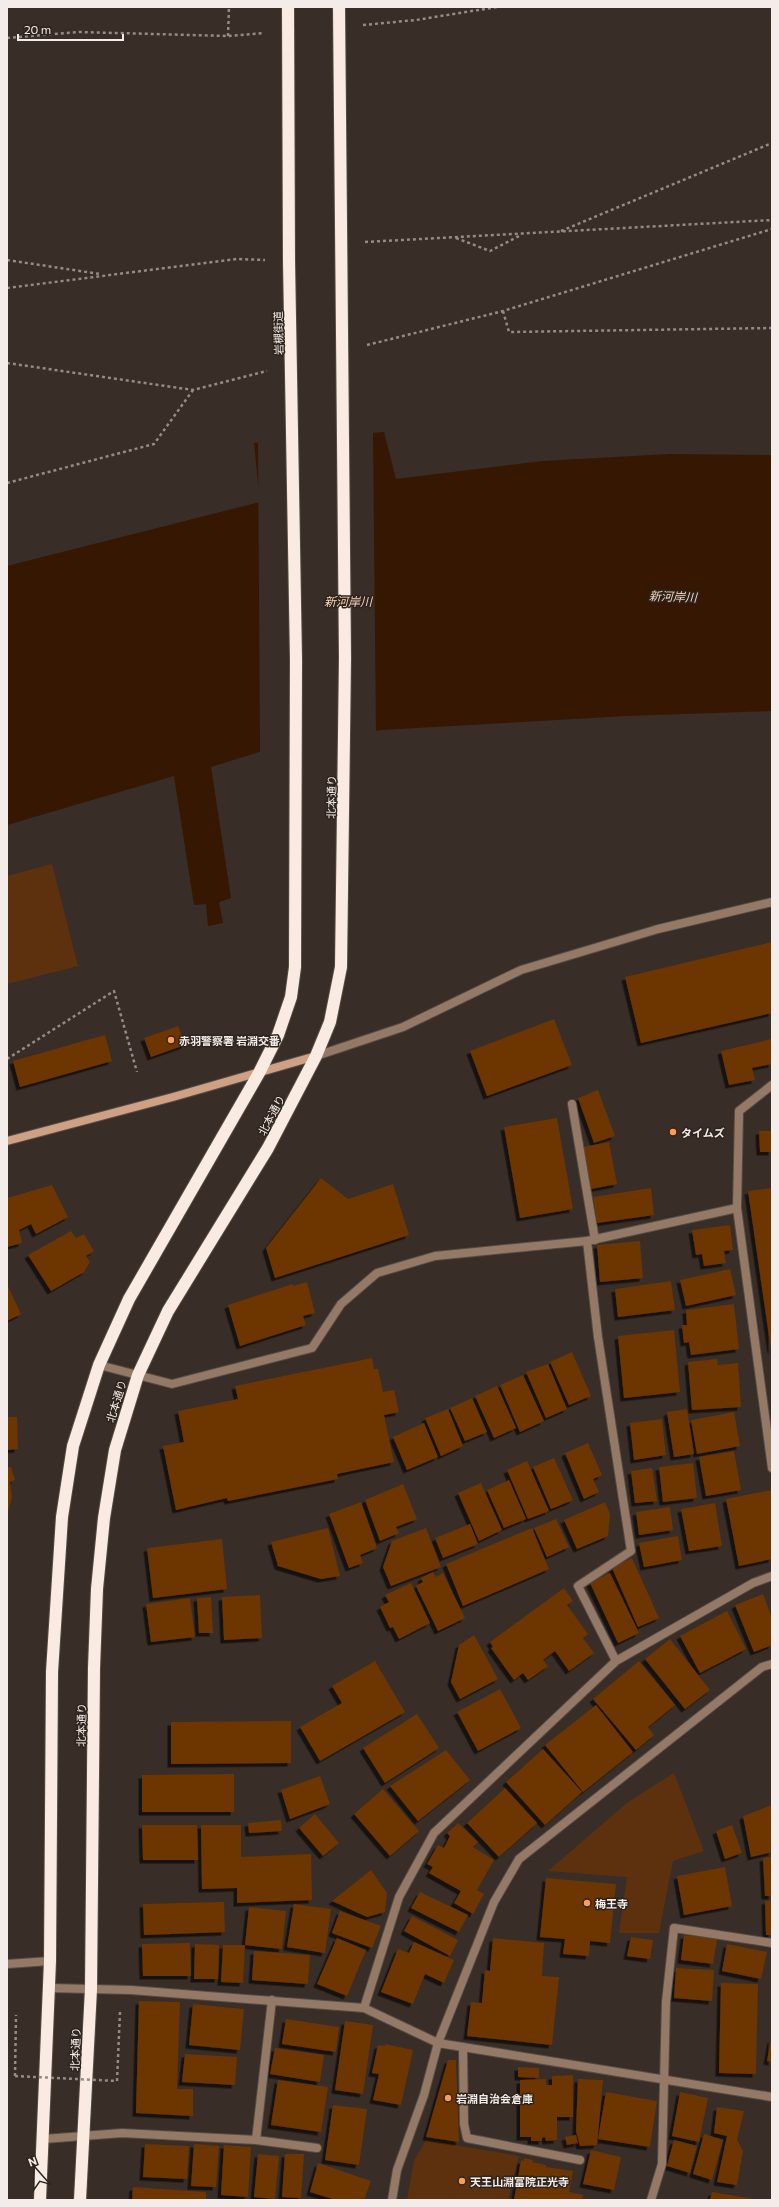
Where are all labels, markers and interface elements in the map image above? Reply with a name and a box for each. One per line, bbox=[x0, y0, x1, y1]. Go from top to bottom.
scale bar bbox=[18, 16, 123, 42]
text: 20 m bbox=[24, 22, 51, 36]
street label: 岩槻街道 bbox=[271, 311, 285, 355]
water label: 新河岸川 bbox=[649, 588, 699, 604]
water label: 新河岸川 bbox=[324, 594, 374, 608]
street label: 北本通り bbox=[324, 775, 338, 819]
place label: 赤羽警察署 岩淵交番 bbox=[179, 1034, 280, 1047]
marker: 赤羽警察署 岩淵交番 bbox=[166, 1035, 176, 1045]
street label: 北本通り bbox=[255, 1093, 287, 1137]
place label: タイムズ bbox=[681, 1126, 725, 1139]
marker: タイムズ bbox=[668, 1127, 678, 1137]
street label: 北本通り bbox=[103, 1378, 129, 1424]
street label: 北本通り bbox=[74, 1703, 88, 1747]
place label: 梅王寺 bbox=[595, 1897, 628, 1910]
marker: 梅王寺 bbox=[582, 1898, 592, 1908]
street label: 北本通り bbox=[68, 2027, 82, 2071]
place label: 岩淵自治会倉庫 bbox=[456, 2092, 533, 2105]
marker: 岩淵自治会倉庫 bbox=[443, 2093, 453, 2103]
north arrow bbox=[16, 2151, 56, 2191]
text: N bbox=[26, 2154, 39, 2169]
place label: 天王山淵富院正光寺 bbox=[470, 2175, 569, 2188]
marker: 天王山淵富院正光寺 bbox=[457, 2176, 467, 2186]

